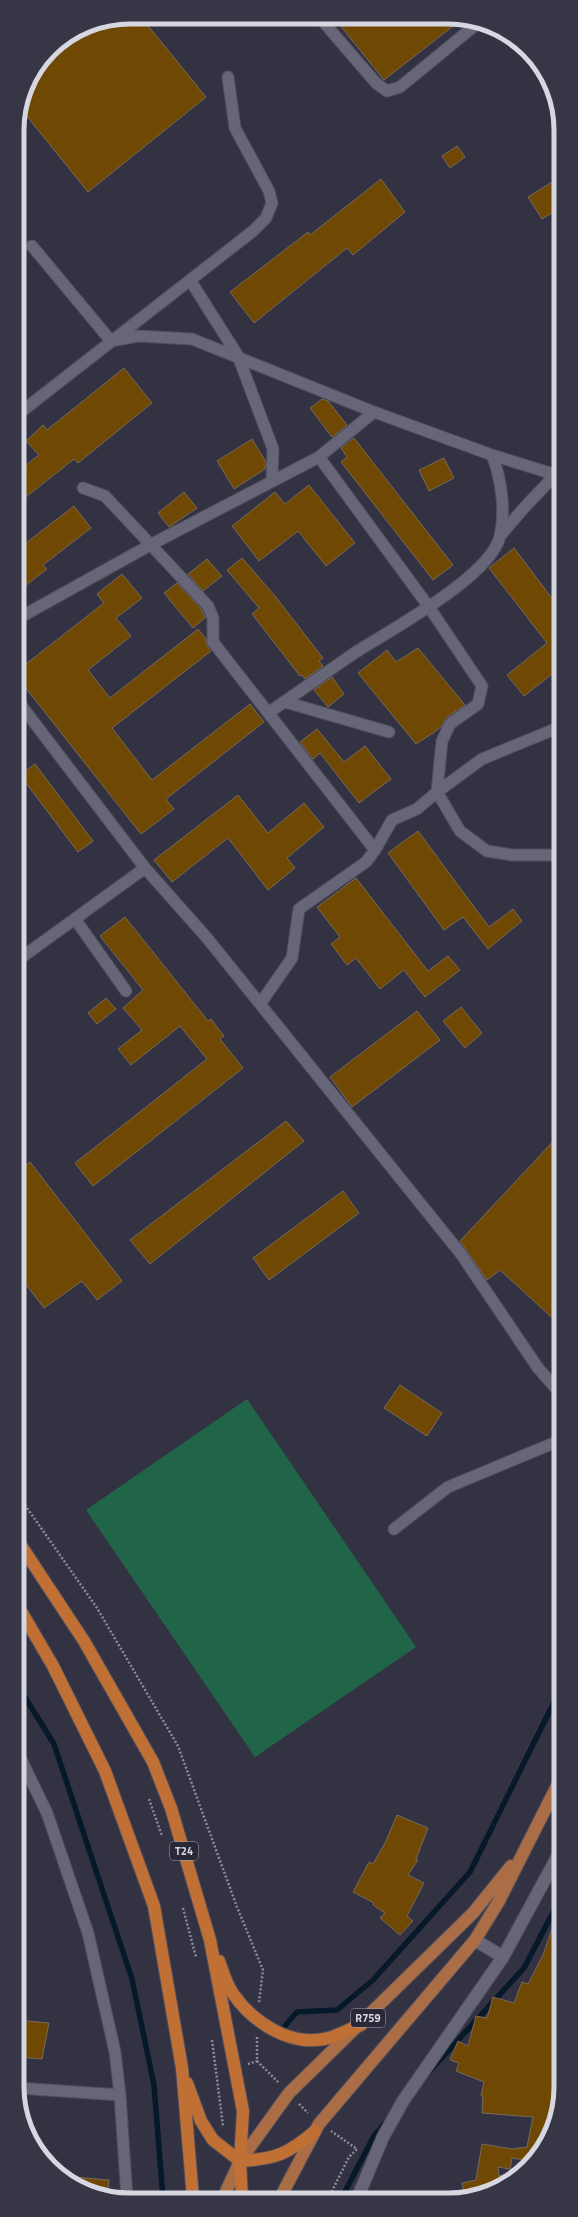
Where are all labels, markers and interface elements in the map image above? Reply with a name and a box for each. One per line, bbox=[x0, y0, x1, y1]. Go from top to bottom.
road number: T24 bbox=[170, 1842, 198, 1860]
road number: R759 bbox=[351, 2009, 385, 2027]

